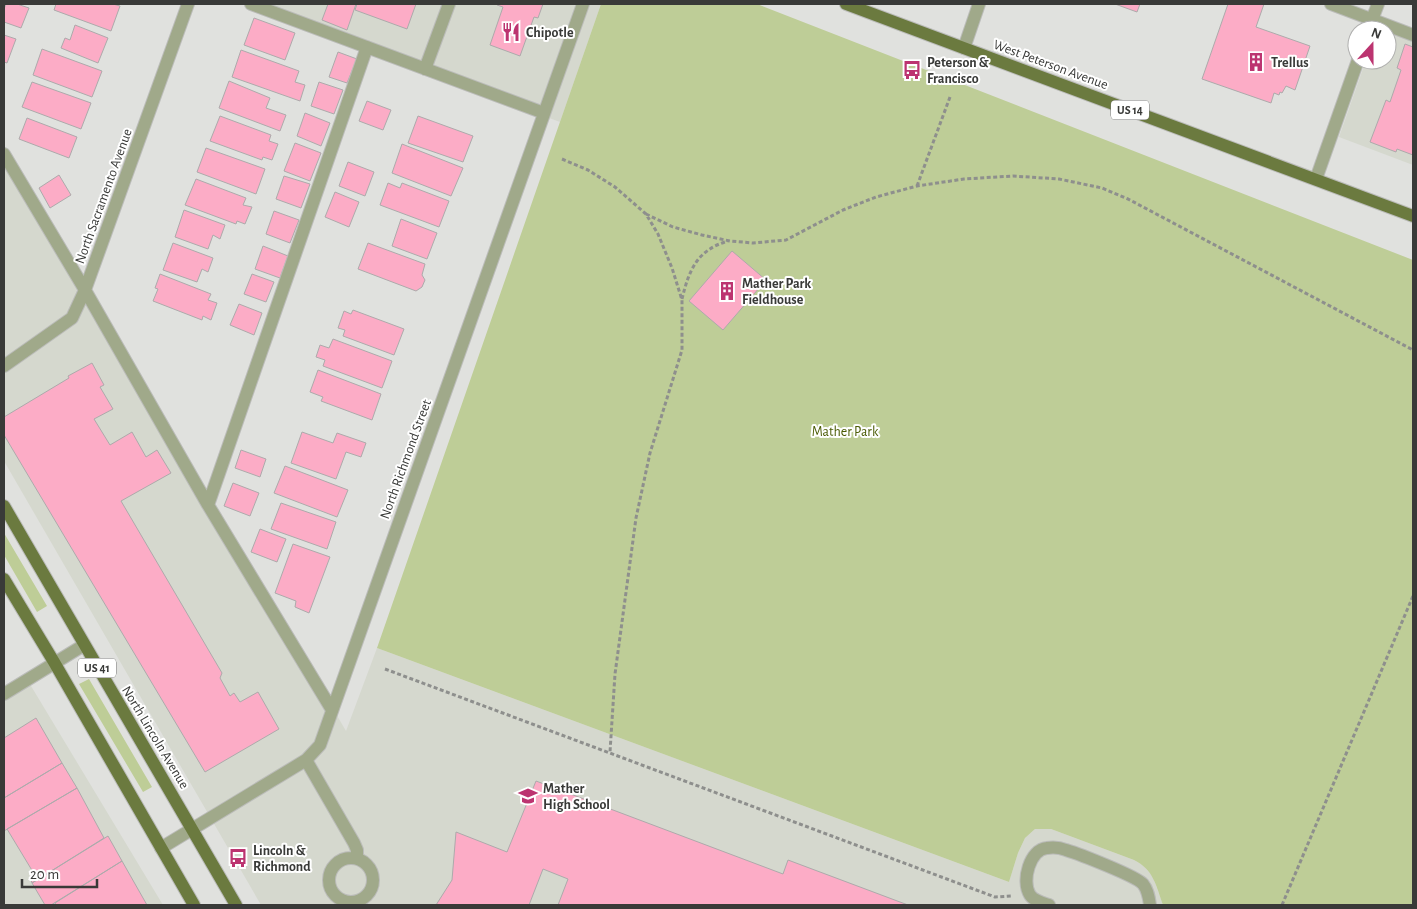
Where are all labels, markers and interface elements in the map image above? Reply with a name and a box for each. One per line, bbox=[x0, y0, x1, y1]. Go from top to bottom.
north arrow bbox=[1347, 20, 1397, 70]
restaurant icon: Chipotle bbox=[500, 21, 522, 43]
place label: Chipotle bbox=[526, 26, 574, 40]
text: N bbox=[1369, 26, 1383, 42]
street label: West Peterson Avenue bbox=[991, 38, 1110, 92]
building icon: Trellus bbox=[1245, 51, 1267, 73]
place label: Peterson & Francisco bbox=[927, 56, 989, 86]
place label: Trellus bbox=[1271, 56, 1309, 70]
bus stop icon: Peterson & Francisco bbox=[901, 59, 923, 81]
road number: US 14 bbox=[1111, 100, 1149, 120]
street label: North Sacramento Avenue bbox=[73, 127, 135, 266]
place label: Mather Park Fieldhouse bbox=[742, 277, 811, 307]
building icon: Mather Park Fieldhouse bbox=[716, 280, 738, 302]
street label: North Richmond Street bbox=[378, 397, 434, 521]
park label: Mather Park bbox=[812, 425, 879, 439]
road number: US 41 bbox=[78, 658, 116, 678]
street label: North Lincoln Avenue bbox=[119, 684, 191, 791]
place label: Mather High School bbox=[543, 782, 610, 812]
school or university icon: Mather High School bbox=[517, 785, 539, 807]
place label: Lincoln & Richmond bbox=[253, 844, 311, 874]
bus stop icon: Lincoln & Richmond bbox=[227, 847, 249, 869]
scale bar bbox=[22, 856, 98, 888]
text: 20 m bbox=[30, 867, 59, 882]

